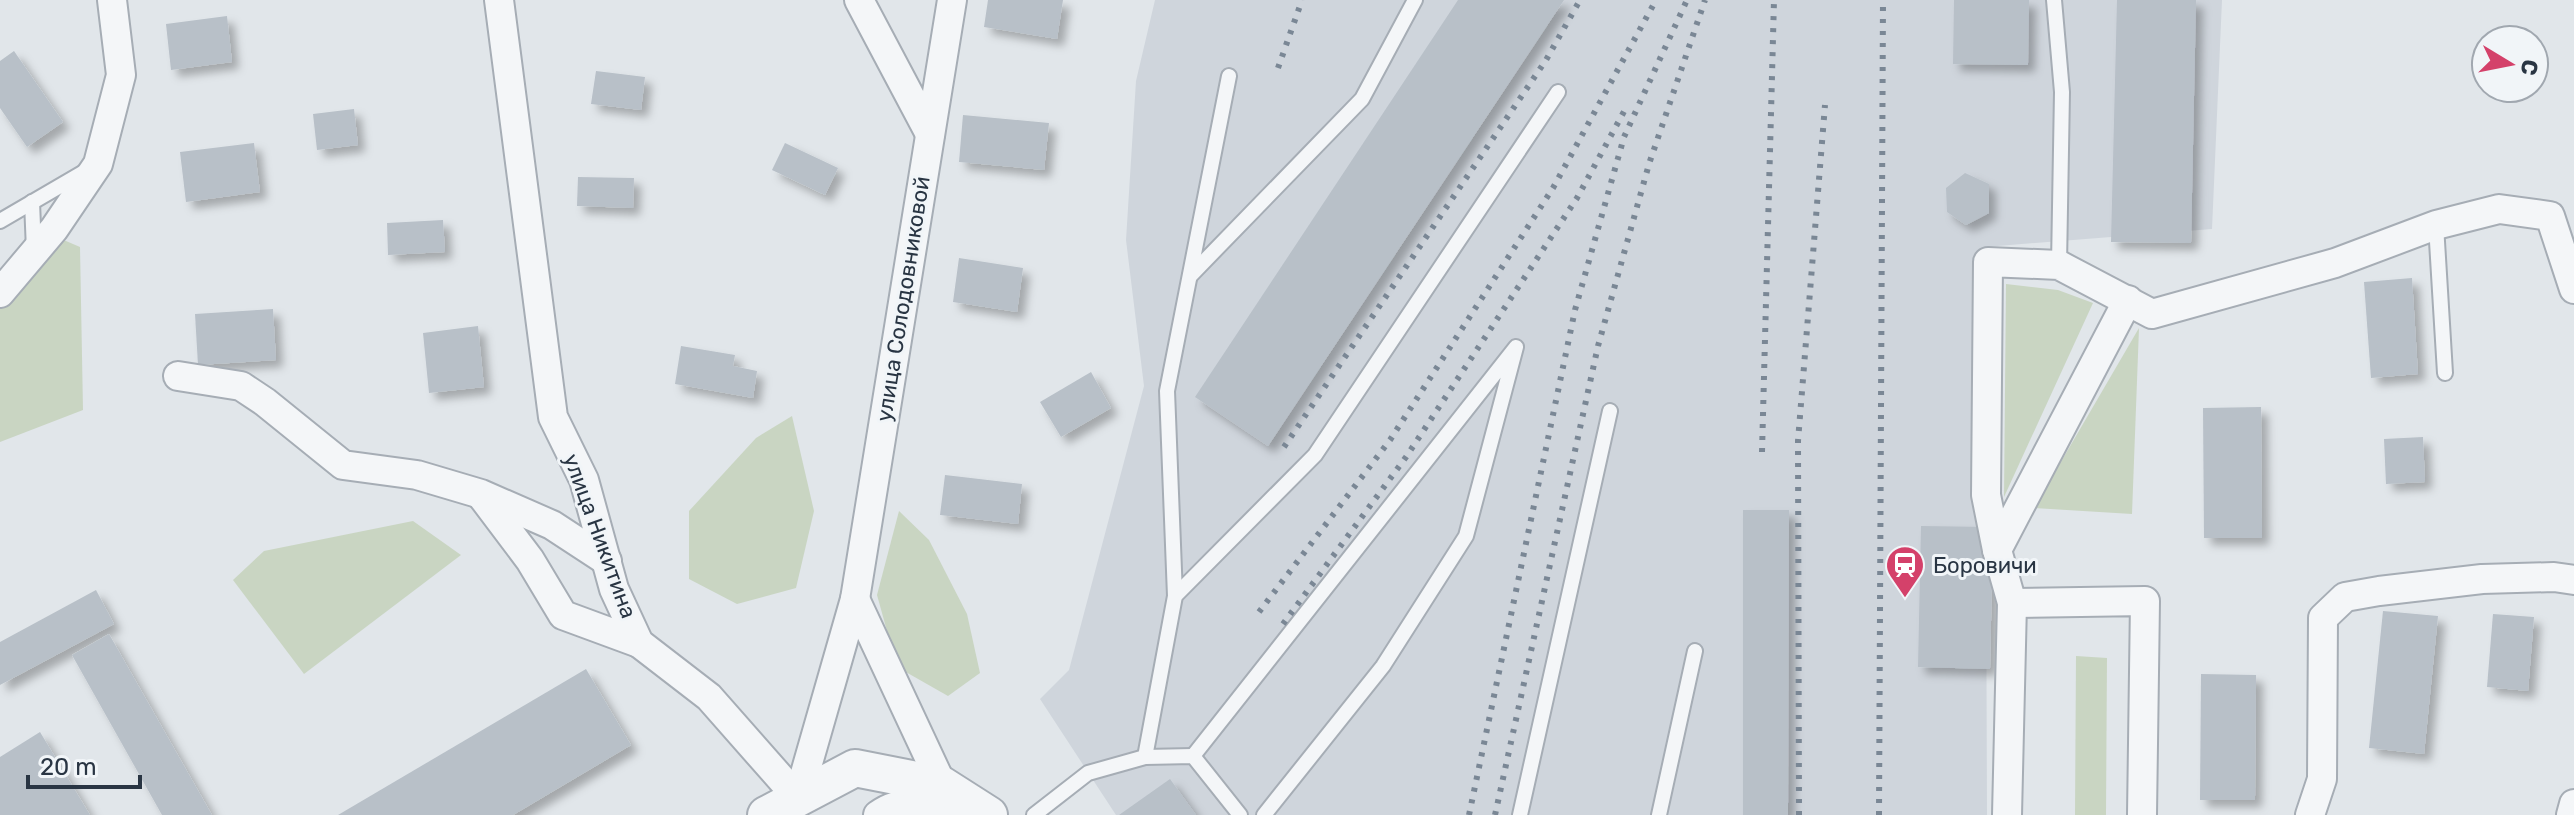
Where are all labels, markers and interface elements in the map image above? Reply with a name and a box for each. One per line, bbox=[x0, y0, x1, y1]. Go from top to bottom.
north arrow bbox=[2470, 24, 2550, 104]
text: С bbox=[2515, 57, 2544, 77]
street label: улица Солодовниковой bbox=[870, 174, 936, 424]
street label: улица Никитина bbox=[558, 450, 642, 622]
station icon: Боровичи bbox=[1884, 544, 1926, 599]
place label: Боровичи bbox=[1933, 552, 2037, 579]
scale bar bbox=[28, 739, 140, 789]
text: 20 m bbox=[40, 753, 97, 781]

